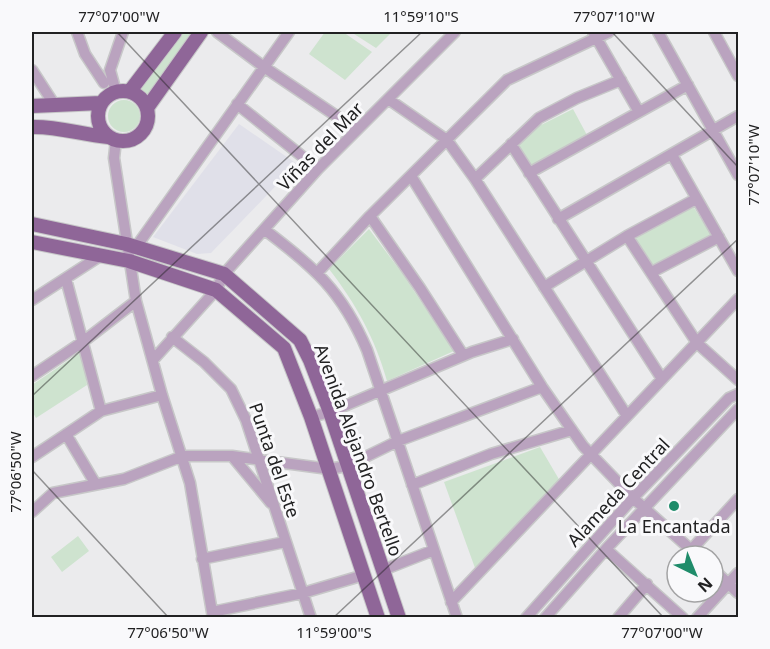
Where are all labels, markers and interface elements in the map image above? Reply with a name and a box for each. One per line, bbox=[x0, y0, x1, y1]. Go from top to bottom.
text: 77°07'00"W bbox=[78, 6, 160, 26]
text: 11°59'10"S bbox=[383, 6, 459, 26]
text: 77°07'10"W bbox=[573, 6, 655, 26]
street label: Viñas del Mar bbox=[272, 96, 369, 195]
text: 77°07'10"W bbox=[743, 124, 763, 206]
street label: Avenida Alejandro Bertello bbox=[309, 340, 409, 560]
street label: Punta del Este bbox=[244, 399, 306, 521]
text: 77°06'50"W bbox=[5, 431, 25, 513]
street label: Alameda Central bbox=[561, 433, 675, 551]
marker: La Encantada bbox=[667, 499, 681, 513]
place label: La Encantada bbox=[618, 514, 730, 538]
north arrow bbox=[665, 544, 725, 604]
text: N bbox=[693, 572, 717, 597]
text: 77°06'50"W bbox=[127, 622, 209, 642]
text: 11°59'00"S bbox=[296, 622, 372, 642]
text: 77°07'00"W bbox=[621, 622, 703, 642]

